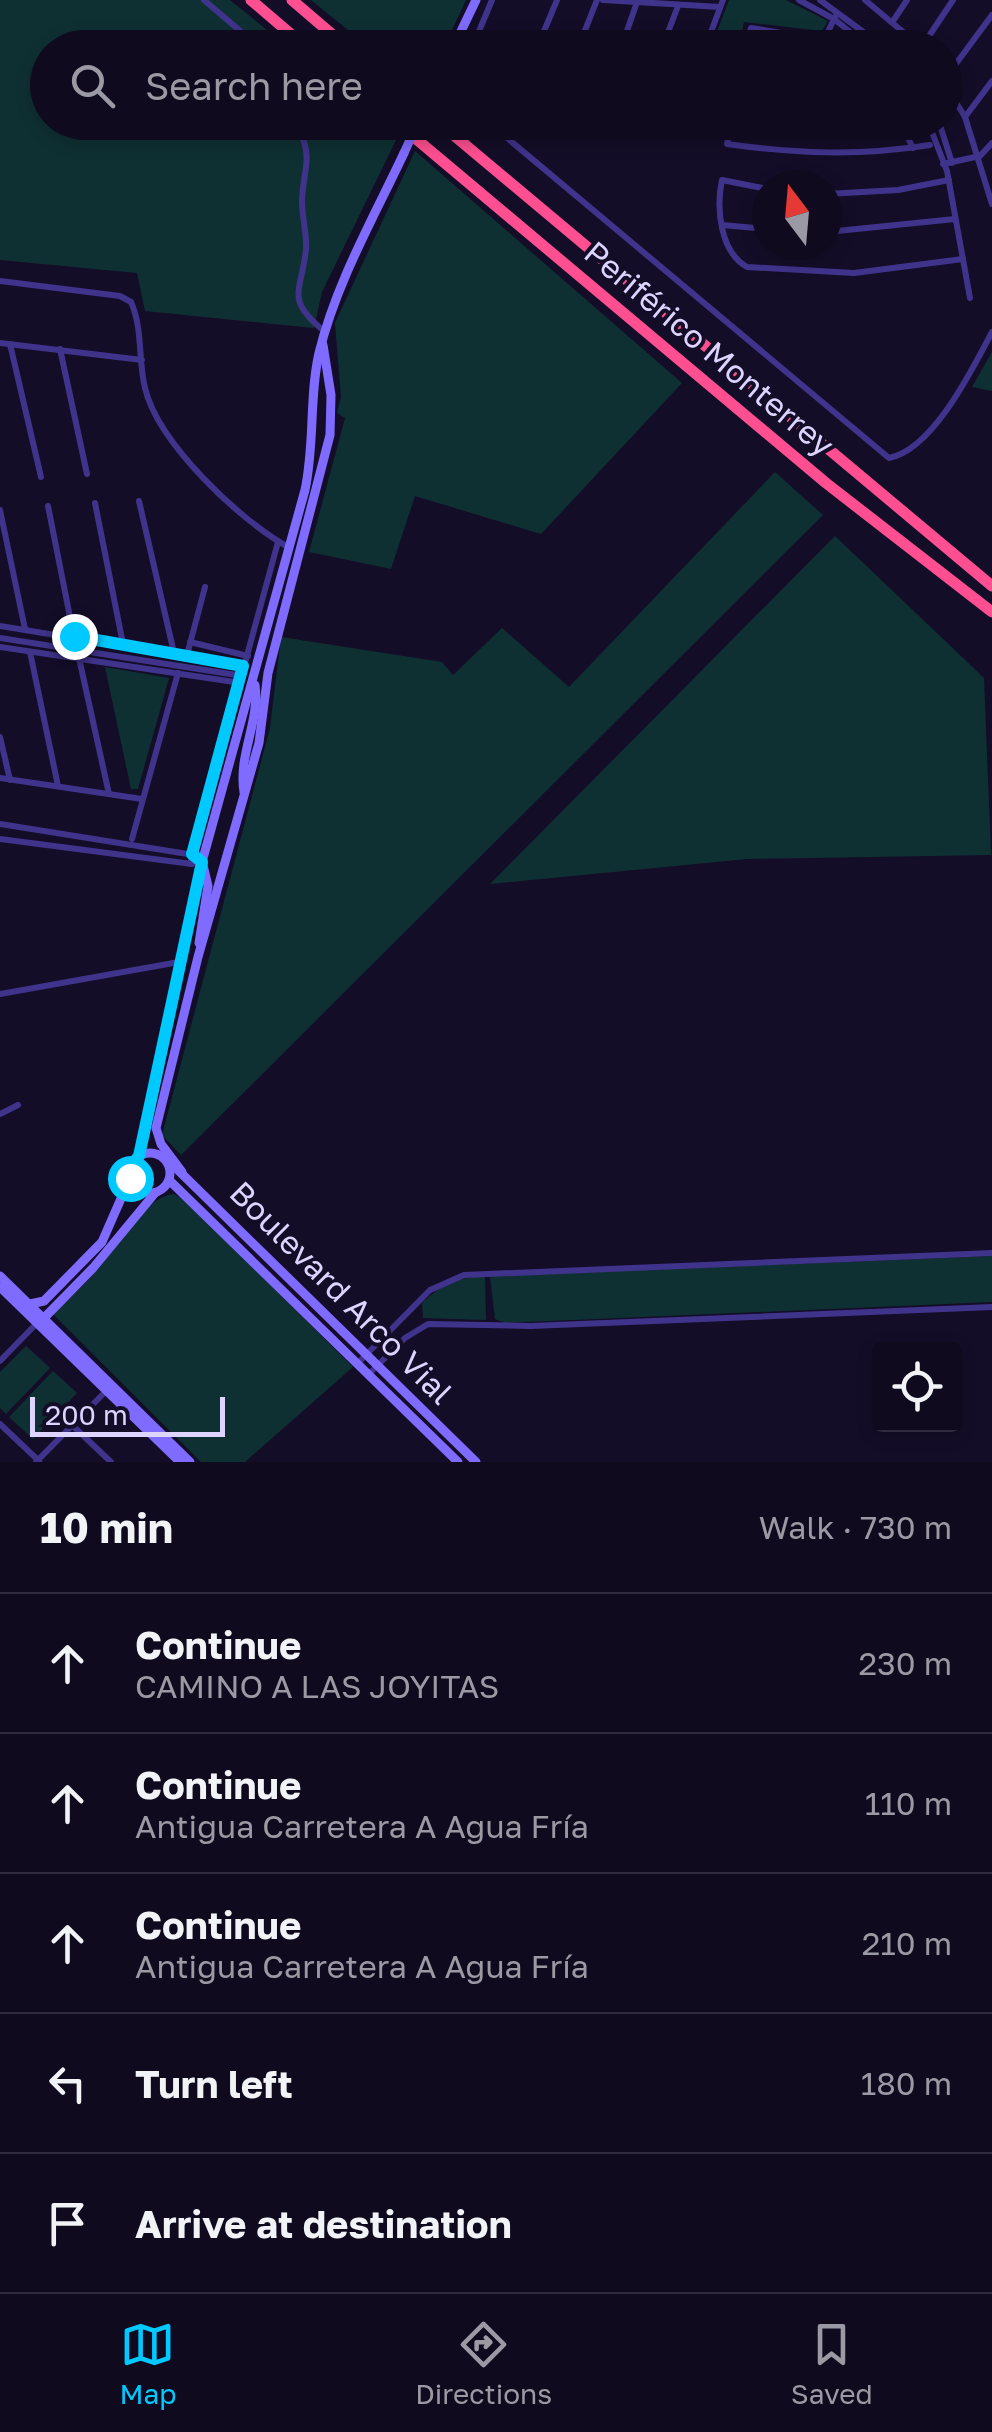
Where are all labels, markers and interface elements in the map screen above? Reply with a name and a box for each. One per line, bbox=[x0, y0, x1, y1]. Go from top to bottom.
search box bbox=[30, 30, 962, 140]
icon: search bbox=[65, 58, 120, 113]
text: Search here bbox=[145, 63, 363, 108]
north arrow bbox=[752, 170, 842, 260]
street label: Periférico Monterrey bbox=[577, 233, 842, 464]
route end bbox=[52, 614, 98, 660]
route start bbox=[108, 1156, 154, 1202]
street label: Boulevard Arco Vial bbox=[222, 1173, 461, 1412]
map controls bbox=[872, 1342, 962, 1432]
button: locate bbox=[872, 1342, 962, 1432]
scale bar bbox=[30, 1392, 225, 1436]
text: 200 m bbox=[45, 1398, 128, 1431]
text: 10 min bbox=[40, 1502, 173, 1552]
text: Walk · 730 m bbox=[759, 1508, 952, 1546]
text: Continue bbox=[135, 1622, 301, 1667]
icon: ahead bbox=[40, 1636, 95, 1691]
text: 230 m bbox=[859, 1644, 952, 1682]
text: CAMINO A LAS JOYITAS bbox=[135, 1667, 499, 1705]
text: Continue bbox=[135, 1762, 301, 1807]
icon: ahead bbox=[40, 1776, 95, 1831]
text: 110 m bbox=[865, 1784, 952, 1822]
text: Antigua Carretera A Agua Fría bbox=[135, 1807, 589, 1845]
text: Continue bbox=[135, 1902, 301, 1947]
icon: ahead bbox=[40, 1916, 95, 1971]
text: 210 m bbox=[862, 1924, 952, 1962]
text: Antigua Carretera A Agua Fría bbox=[135, 1947, 589, 1985]
icon: left bbox=[40, 2056, 95, 2111]
text: Turn left bbox=[135, 2061, 293, 2106]
text: 180 m bbox=[861, 2064, 952, 2102]
icon: arrive bbox=[40, 2196, 95, 2251]
text: Arrive at destination bbox=[135, 2201, 512, 2246]
tab: Map bbox=[119, 2317, 177, 2410]
tab: Directions bbox=[415, 2317, 552, 2410]
tab: Saved bbox=[791, 2317, 873, 2410]

